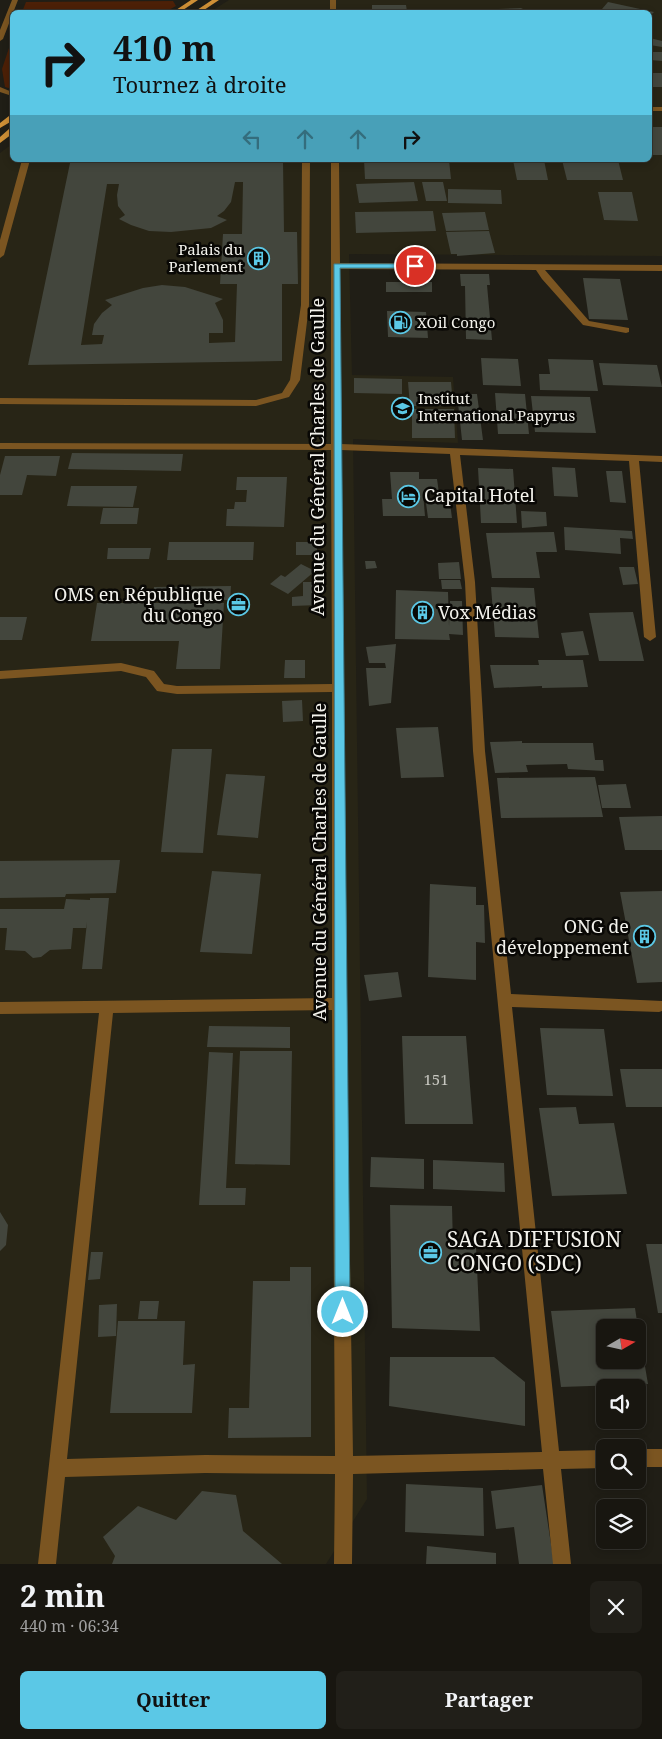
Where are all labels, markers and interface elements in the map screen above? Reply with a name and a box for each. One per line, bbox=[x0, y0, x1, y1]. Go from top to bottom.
text: 410 m bbox=[113, 24, 216, 71]
icon: right bbox=[30, 30, 95, 95]
text: Tournez à droite bbox=[113, 69, 287, 99]
icon: left bbox=[238, 125, 266, 153]
icon: ahead bbox=[291, 125, 319, 153]
icon: ahead bbox=[344, 125, 372, 153]
icon: right bbox=[397, 125, 425, 153]
place label: Palais du Parlement bbox=[169, 239, 243, 276]
pin bbox=[394, 245, 436, 287]
building icon: Palais du Parlement bbox=[247, 247, 271, 271]
icon: arrive bbox=[401, 252, 429, 280]
street label: Avenue du Général Charles de Gaulle bbox=[305, 298, 329, 616]
fuel station icon: XOil Congo bbox=[389, 311, 413, 335]
place label: XOil Congo bbox=[417, 312, 495, 332]
place label: Institut International Papyrus bbox=[418, 388, 576, 425]
school or university icon: Institut International Papyrus bbox=[390, 396, 414, 420]
place label: Capital Hotel bbox=[424, 483, 535, 507]
hotel icon: Capital Hotel bbox=[396, 484, 420, 508]
place label: OMS en République du Congo bbox=[54, 582, 223, 627]
office icon: OMS en République du Congo bbox=[227, 593, 251, 617]
place label: Vox Médias bbox=[438, 600, 536, 624]
building icon: Vox Médias bbox=[410, 601, 434, 625]
street label: Avenue du Général Charles de Gaulle bbox=[307, 703, 331, 1021]
place label: ONG de développement bbox=[496, 914, 629, 959]
building icon: ONG de développement bbox=[633, 925, 657, 949]
house number: 151 bbox=[423, 1069, 449, 1089]
place label: SAGA DIFFUSION CONGO (SDC) bbox=[447, 1225, 621, 1277]
office icon: SAGA DIFFUSION CONGO (SDC) bbox=[419, 1240, 443, 1264]
position arrow bbox=[316, 1285, 368, 1337]
north arrow bbox=[596, 1319, 646, 1369]
map controls bbox=[596, 1319, 646, 1549]
button: sound bbox=[596, 1379, 646, 1429]
button: search bbox=[596, 1439, 646, 1489]
button: layers bbox=[596, 1499, 646, 1549]
text: 2 min bbox=[20, 1575, 105, 1616]
button: close bbox=[590, 1581, 642, 1633]
text: 440 m · 06:34 bbox=[20, 1615, 119, 1637]
button: Quitter bbox=[20, 1671, 326, 1729]
button: Partager bbox=[336, 1671, 642, 1729]

